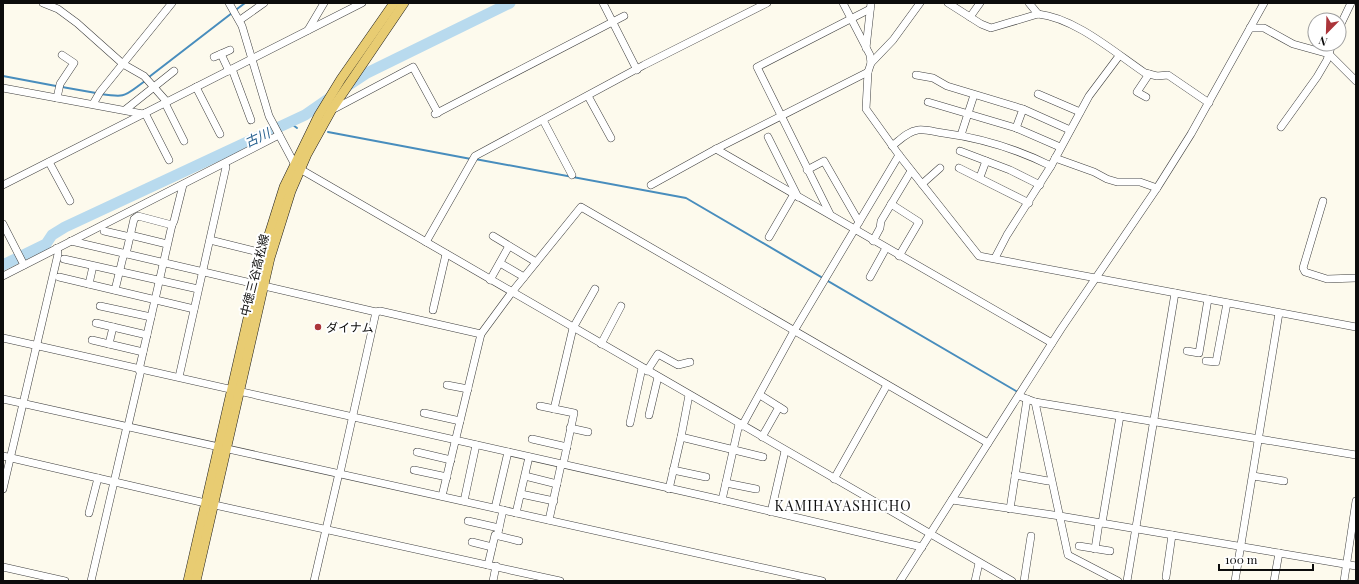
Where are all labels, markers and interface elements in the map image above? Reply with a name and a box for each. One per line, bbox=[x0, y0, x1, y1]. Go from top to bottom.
north arrow bbox=[1307, 12, 1347, 52]
text: N bbox=[1316, 33, 1329, 50]
water label: 古川 bbox=[242, 123, 274, 150]
street label: 中徳三谷高松線 bbox=[236, 232, 272, 318]
place label: ダイナム bbox=[326, 319, 373, 335]
marker: ダイナム bbox=[313, 322, 323, 332]
district label: KAMIHAYASHICHO bbox=[774, 496, 912, 515]
scale bar bbox=[1219, 546, 1313, 572]
text: 100 m bbox=[1225, 551, 1258, 567]

